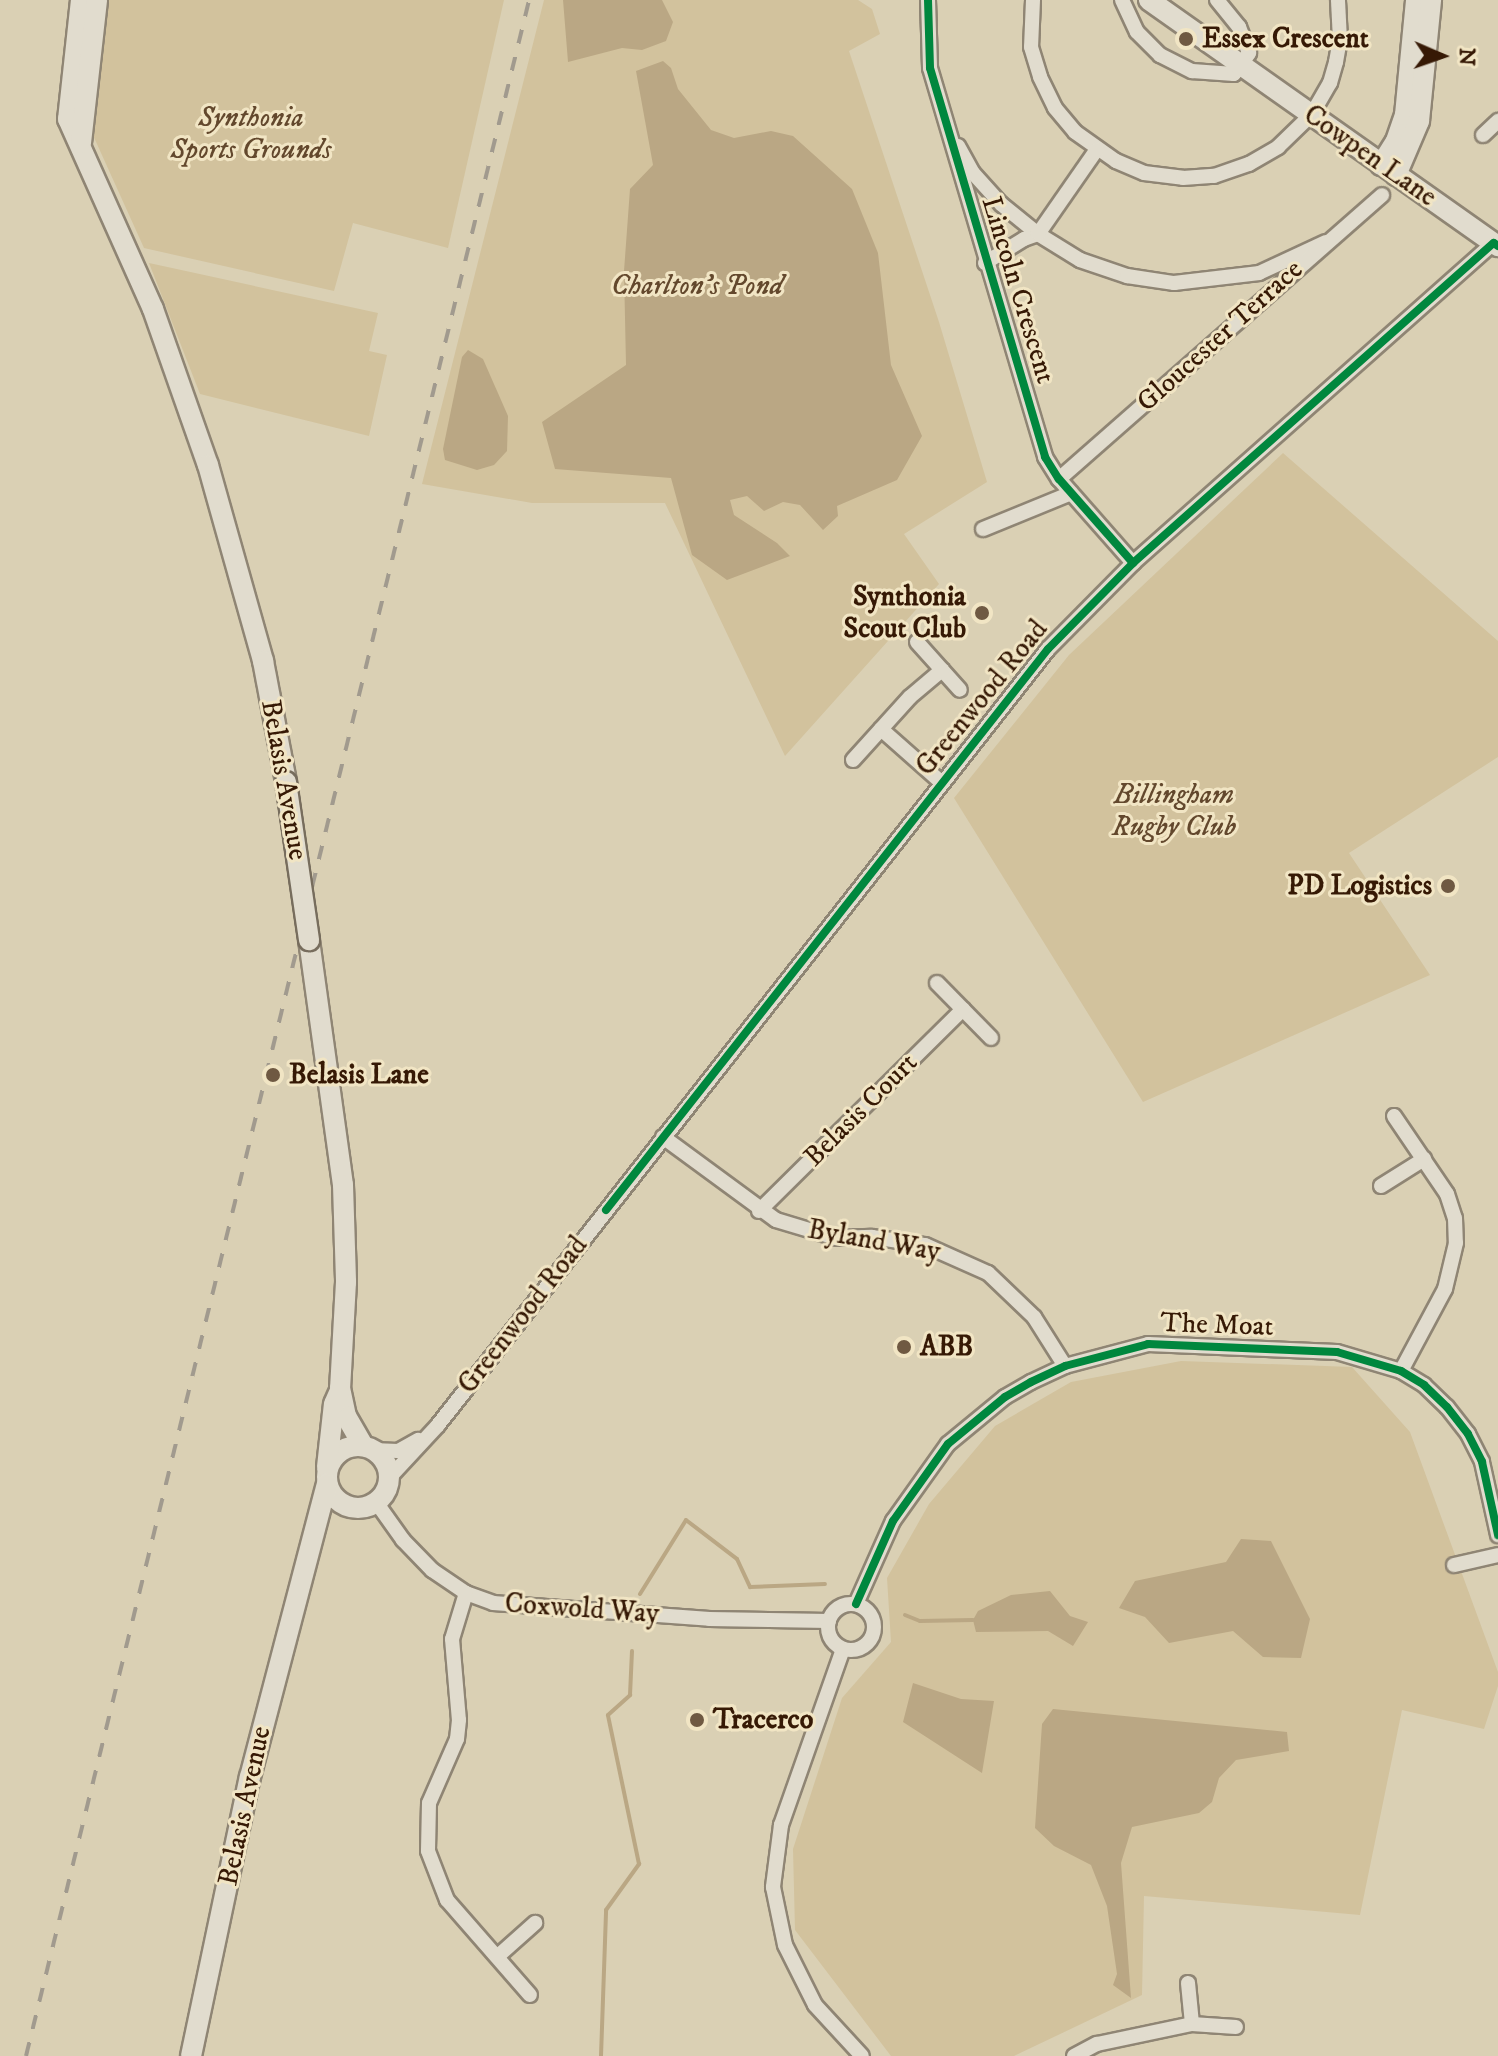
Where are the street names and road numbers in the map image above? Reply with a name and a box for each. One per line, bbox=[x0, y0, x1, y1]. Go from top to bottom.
street label: Cowpen Lane bbox=[1297, 98, 1443, 214]
street label: Lincoln Crescent bbox=[974, 193, 1062, 387]
street label: Gloucester Terrace bbox=[1130, 253, 1310, 419]
street label: Greenwood Road bbox=[909, 613, 1055, 783]
street label: Belasis Avenue bbox=[253, 697, 315, 863]
street label: Belasis Court bbox=[797, 1046, 925, 1174]
street label: Byland Way bbox=[805, 1213, 943, 1269]
street label: Greenwood Road bbox=[451, 1230, 595, 1400]
street label: The Moat bbox=[1160, 1306, 1274, 1344]
street label: Coxwold Way bbox=[504, 1587, 660, 1631]
street label: Belasis Avenue bbox=[212, 1723, 278, 1889]

